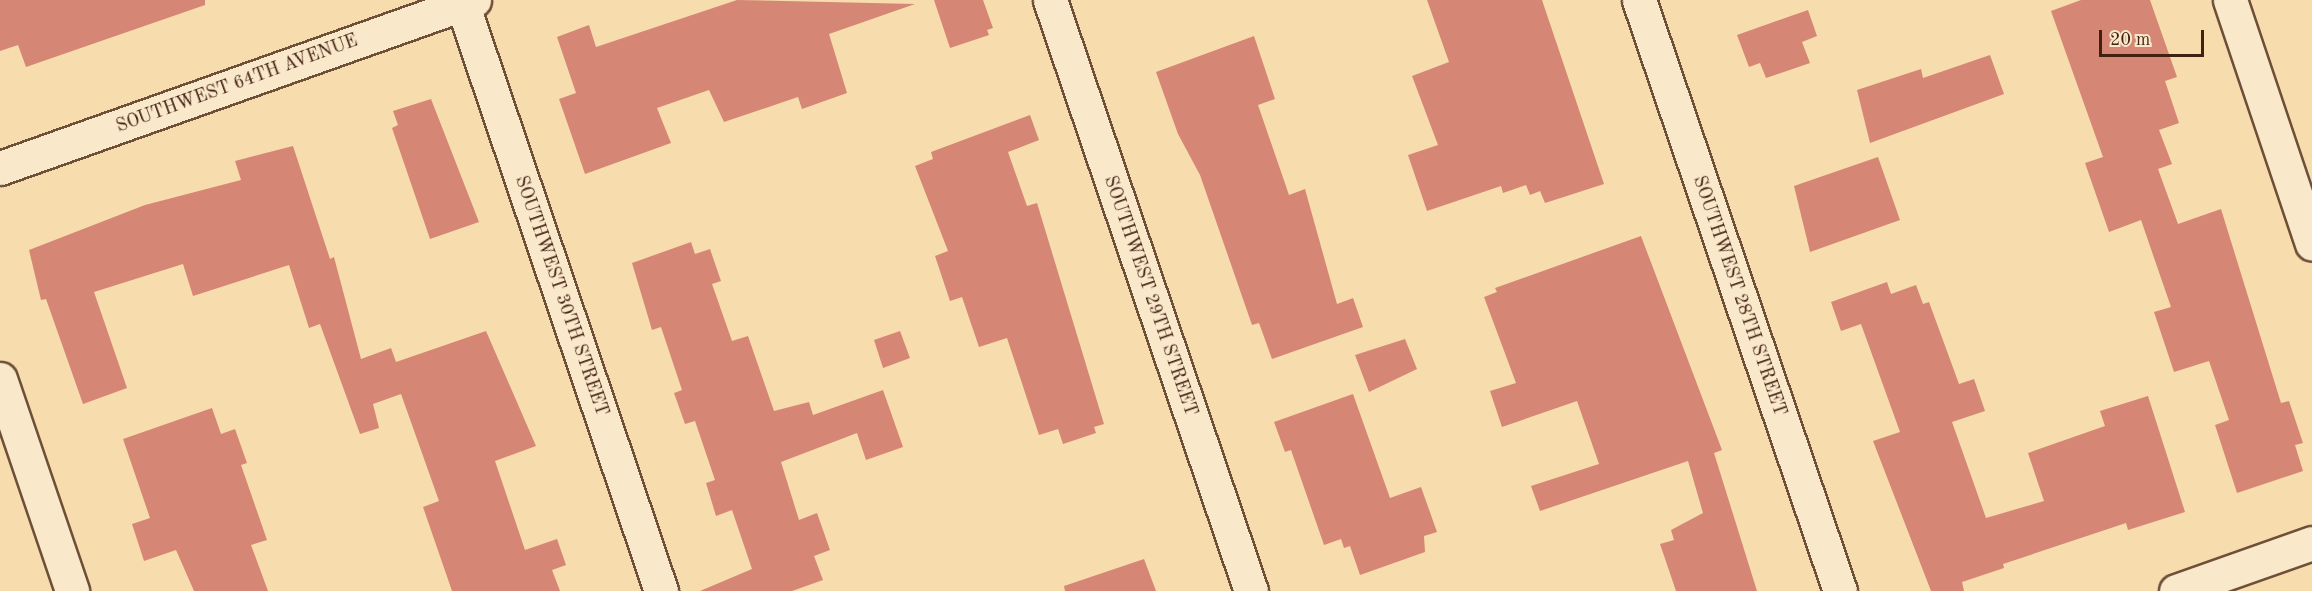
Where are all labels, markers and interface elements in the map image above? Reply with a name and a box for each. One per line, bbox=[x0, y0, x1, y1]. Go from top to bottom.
scale bar bbox=[2102, 18, 2207, 56]
street label: SOUTHWEST 64TH AVENUE bbox=[113, 30, 361, 138]
text: 20 m bbox=[2110, 31, 2150, 49]
street label: SOUTHWEST 30TH STREET bbox=[510, 173, 612, 419]
street label: SOUTHWEST 29TH STREET bbox=[1099, 173, 1201, 419]
street label: SOUTHWEST 28TH STREET bbox=[1688, 173, 1790, 419]

